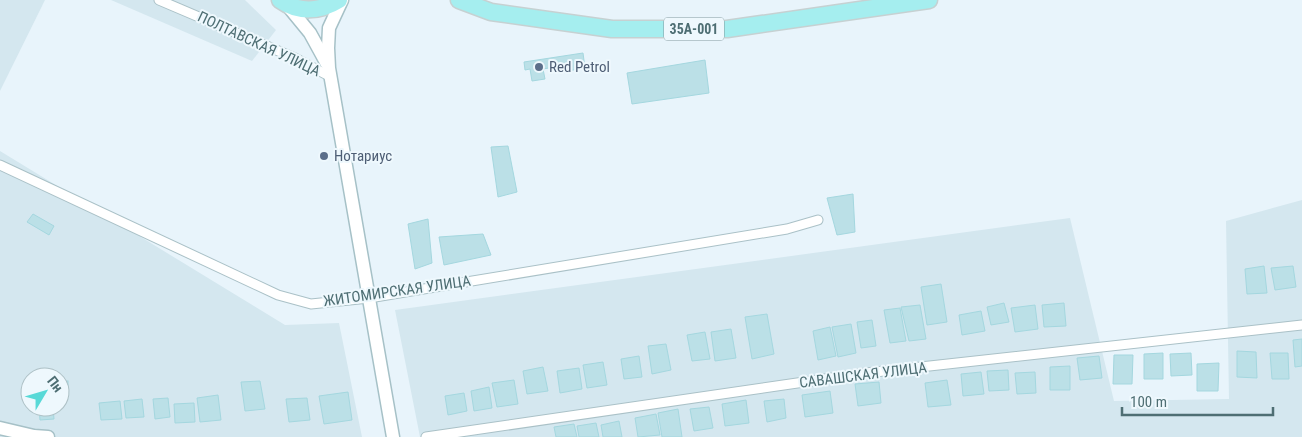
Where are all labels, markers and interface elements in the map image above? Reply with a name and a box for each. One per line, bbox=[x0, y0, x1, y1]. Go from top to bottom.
street label: ПОЛТАВСКАЯ УЛИЦА bbox=[195, 8, 324, 80]
road number: 35А-001 bbox=[664, 18, 724, 40]
place label: Red Petrol bbox=[549, 58, 610, 76]
marker: Red Petrol bbox=[533, 61, 545, 73]
place label: Нотариус bbox=[334, 147, 392, 165]
marker: Нотариус bbox=[318, 150, 330, 162]
street label: ЖИТОМИРСКАЯ УЛИЦА bbox=[322, 272, 472, 310]
street label: САВАШСКАЯ УЛИЦА bbox=[798, 358, 928, 392]
north arrow bbox=[20, 367, 70, 417]
text: Пн bbox=[44, 373, 66, 395]
scale bar bbox=[1122, 384, 1273, 416]
text: 100 m bbox=[1130, 393, 1167, 411]

